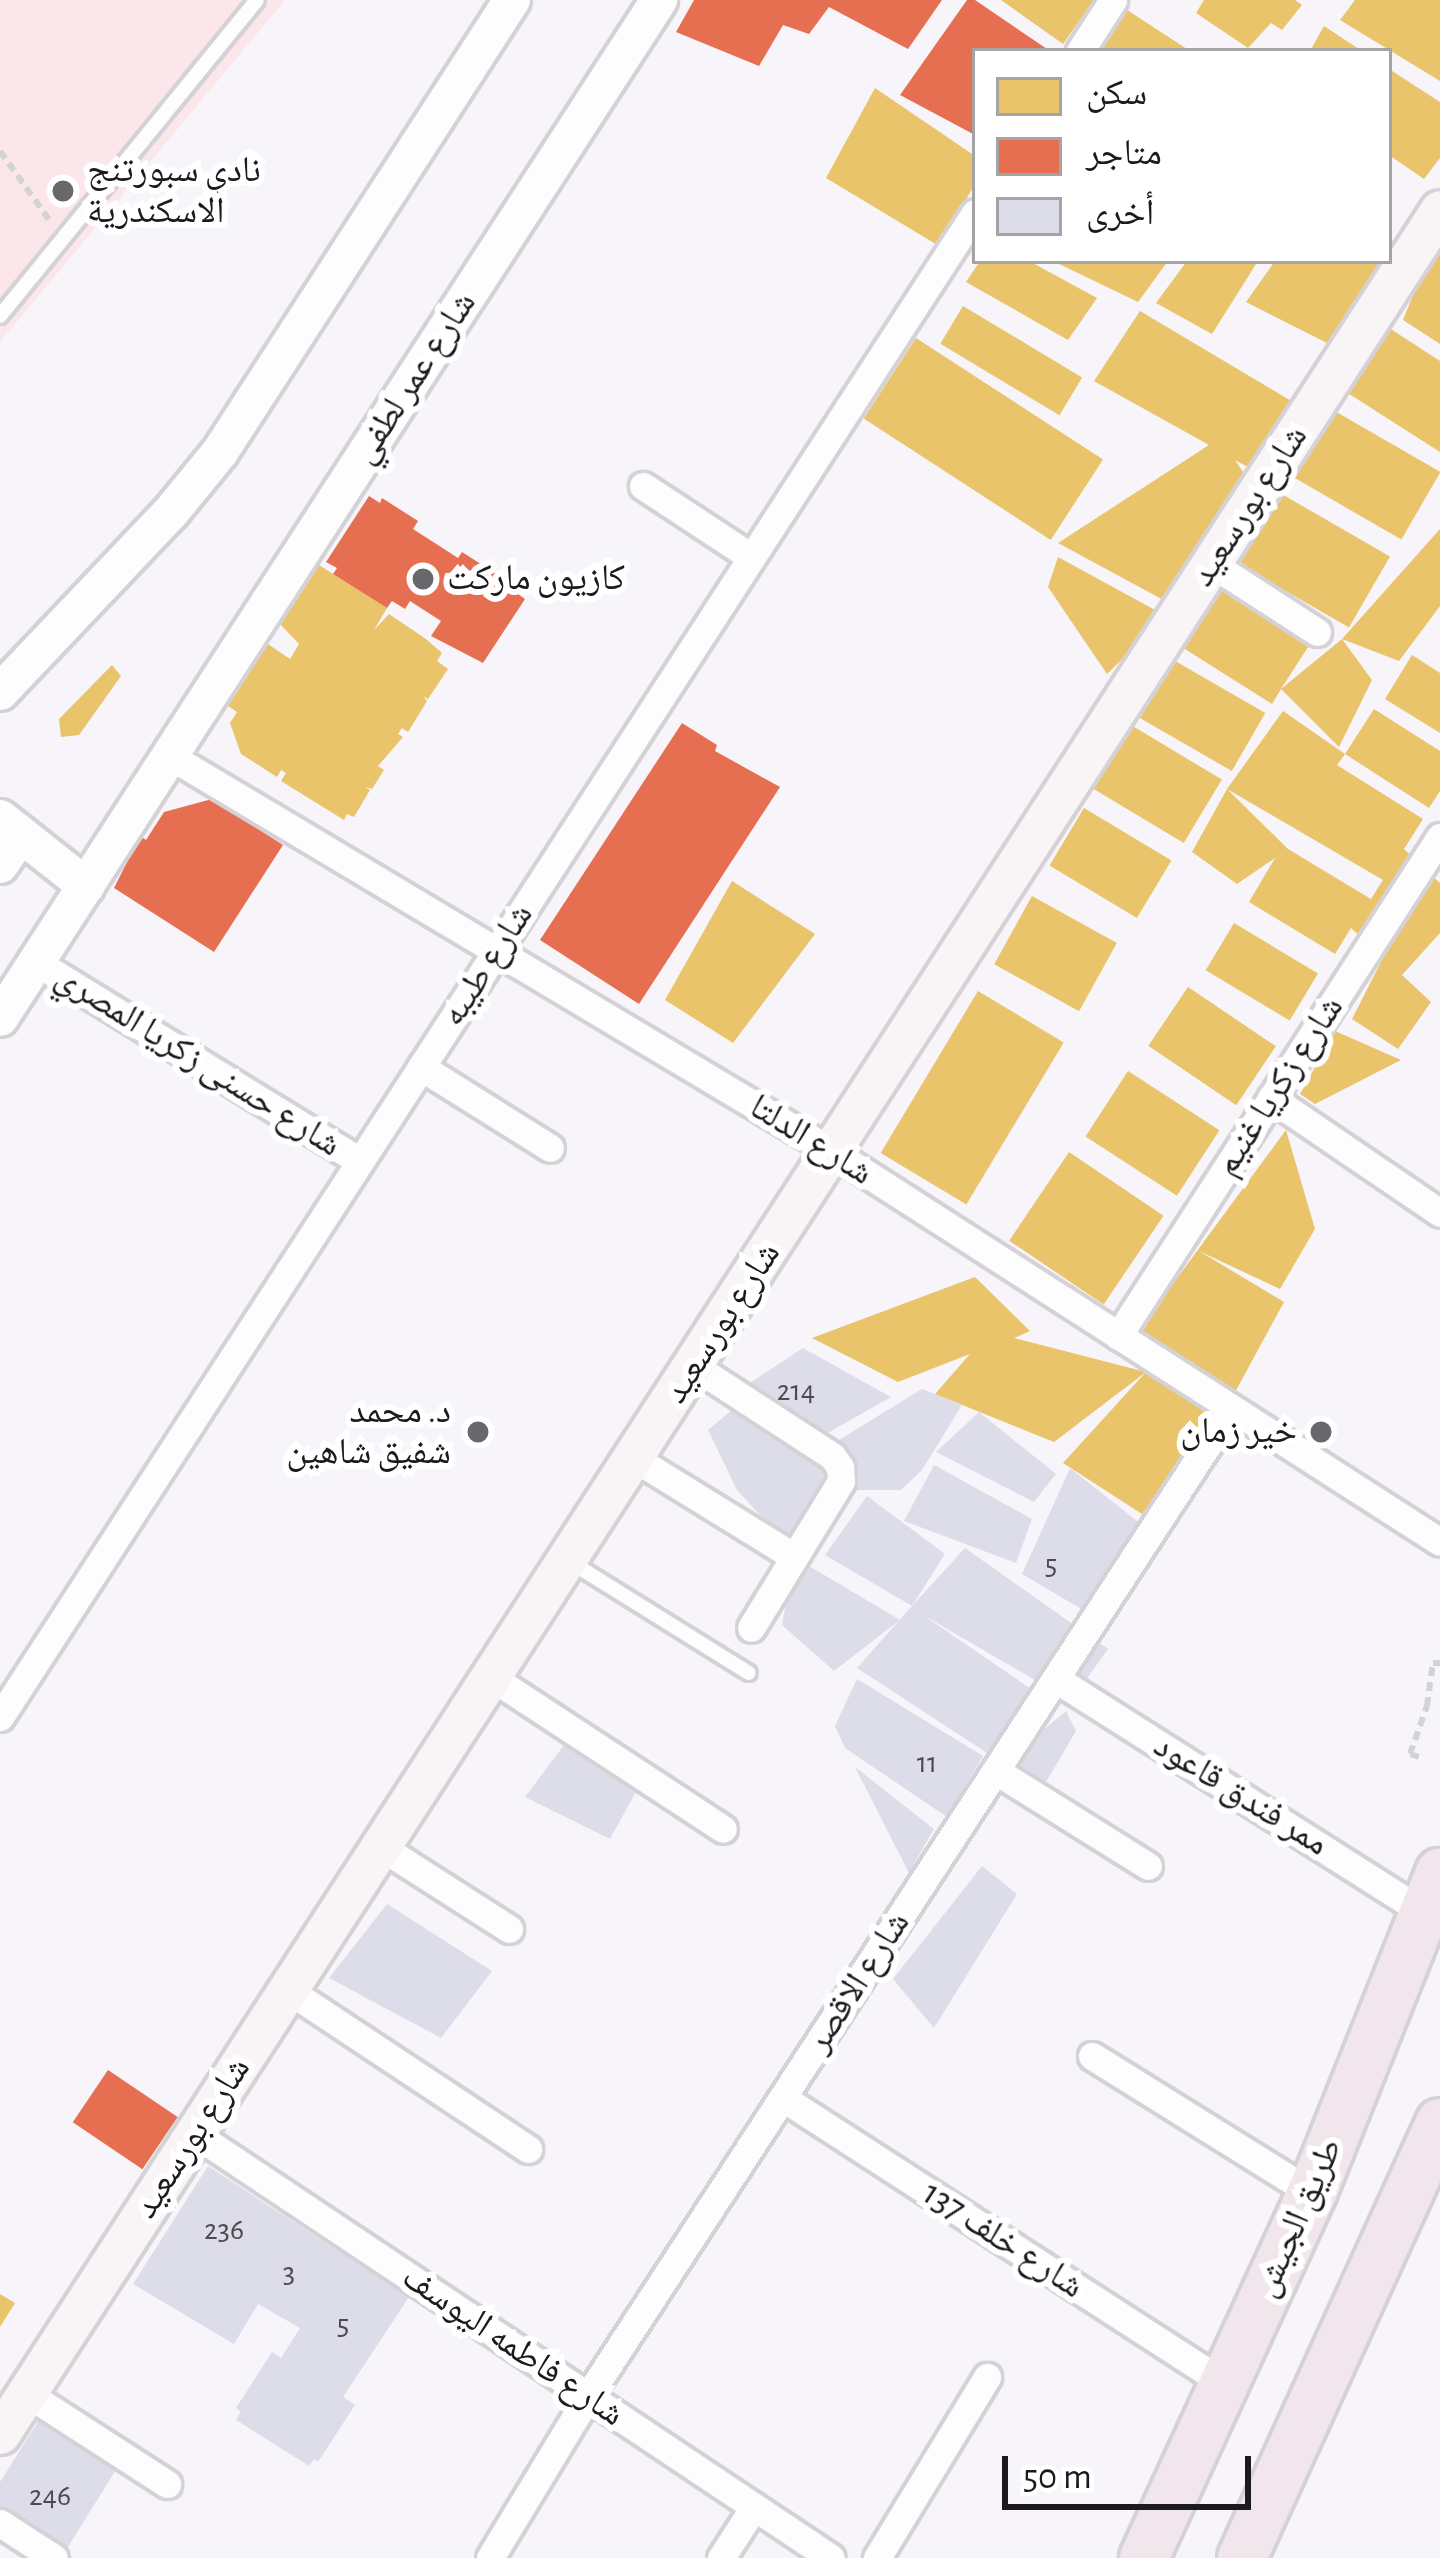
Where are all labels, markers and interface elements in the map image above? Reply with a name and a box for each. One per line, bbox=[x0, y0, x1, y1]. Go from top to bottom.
legend bbox=[972, 48, 1392, 264]
text: سكن bbox=[1086, 75, 1147, 111]
text: متاجر bbox=[1086, 135, 1162, 171]
place label: نادي سبورتنج الاسكندرية bbox=[87, 148, 261, 233]
marker: نادي سبورتنج الاسكندرية bbox=[50, 178, 76, 204]
text: أخرى bbox=[1086, 195, 1154, 231]
street label: شارع عمر لطفي bbox=[342, 284, 486, 472]
street label: شارع بورسعيد bbox=[1181, 417, 1317, 595]
place label: كازيون ماركت bbox=[447, 557, 625, 601]
marker: كازيون ماركت bbox=[410, 566, 436, 592]
street label: شارع طيبه bbox=[431, 895, 543, 1035]
street label: شارع حسنى زكريا المصري bbox=[47, 956, 349, 1166]
street label: شارع زكريا غنيم bbox=[1205, 988, 1353, 1184]
street label: شارع الدلتا bbox=[741, 1085, 881, 1195]
street label: شارع بورسعيد bbox=[654, 1234, 790, 1412]
house number: 214 bbox=[777, 1373, 815, 1409]
place label: د. محمد شفيق شاهين bbox=[286, 1389, 451, 1474]
place label: خير زمان bbox=[1180, 1410, 1297, 1454]
marker: د. محمد شفيق شاهين bbox=[462, 1416, 494, 1448]
marker: خير زمان bbox=[1308, 1419, 1334, 1445]
house number: 5 bbox=[1045, 1547, 1057, 1583]
street label: ممر فندق قاعود bbox=[1146, 1724, 1336, 1866]
house number: 11 bbox=[917, 1745, 937, 1781]
street label: شارع الاقصر bbox=[797, 1903, 919, 2061]
street label: شارع بورسعيد bbox=[124, 2049, 260, 2227]
street label: طريق الجيش bbox=[1244, 2132, 1352, 2304]
street label: شارع خلف 137 bbox=[914, 2172, 1092, 2308]
house number: 236 bbox=[204, 2212, 244, 2248]
house number: 3 bbox=[283, 2255, 295, 2291]
street label: شارع فاطمه اليوسف bbox=[394, 2256, 632, 2436]
house number: 5 bbox=[337, 2307, 349, 2343]
scale bar bbox=[1008, 2432, 1257, 2506]
text: 50 m bbox=[1023, 2459, 1092, 2495]
house number: 246 bbox=[29, 2478, 71, 2514]

